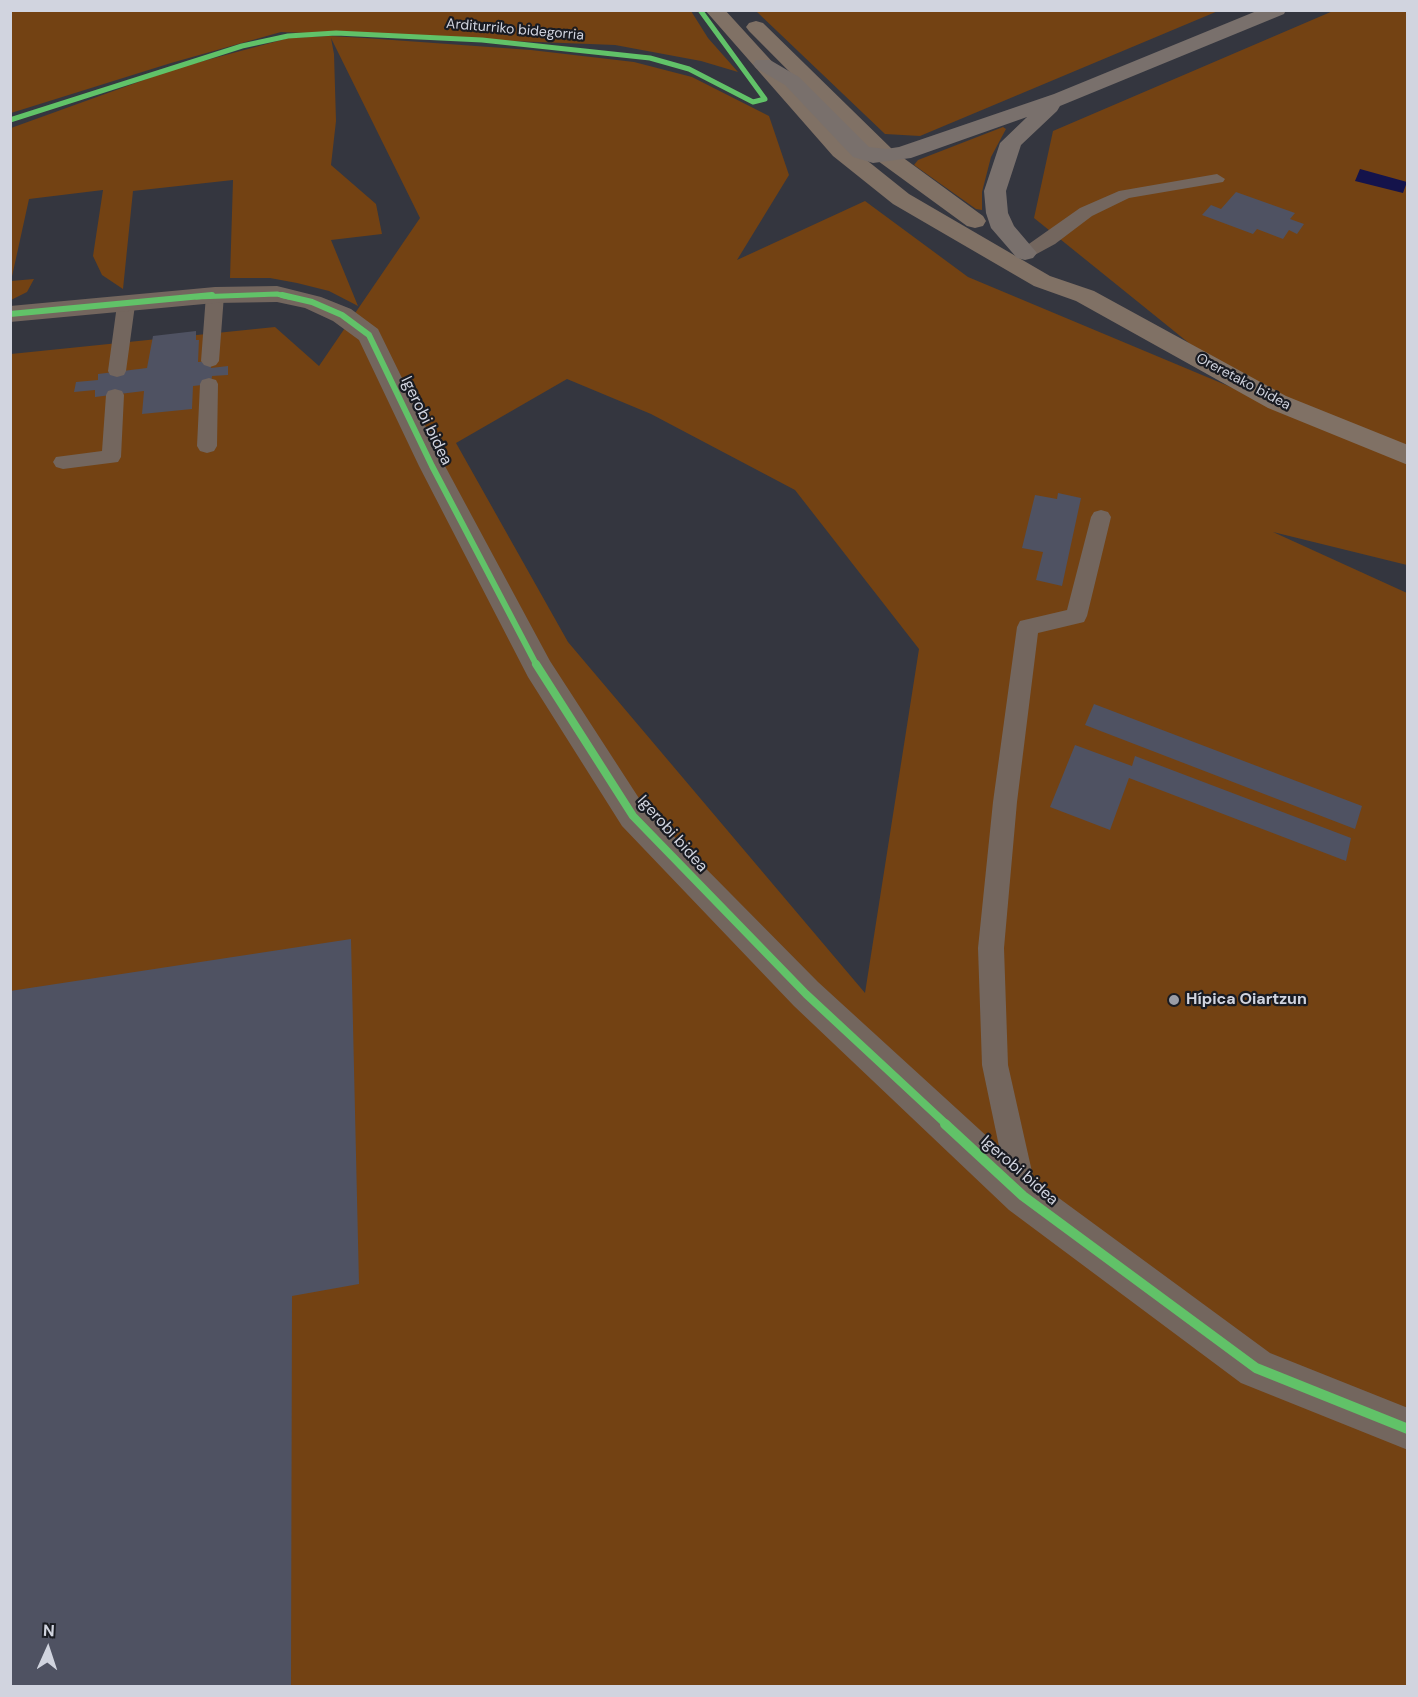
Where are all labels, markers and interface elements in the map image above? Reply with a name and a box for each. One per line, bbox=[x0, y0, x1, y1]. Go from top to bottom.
street label: Arditurriko bidegorria bbox=[445, 16, 585, 44]
street label: Oreretako bidea bbox=[1193, 350, 1293, 414]
street label: Igerobi bidea bbox=[396, 373, 456, 469]
street label: Igerobi bidea bbox=[633, 792, 711, 876]
place label: Hípica Oiartzun bbox=[1186, 990, 1307, 1010]
marker: Hípica Oiartzun bbox=[1167, 993, 1181, 1007]
street label: Igerobi bidea bbox=[976, 1132, 1062, 1210]
north arrow bbox=[18, 1619, 78, 1679]
text: N bbox=[43, 1620, 55, 1641]

